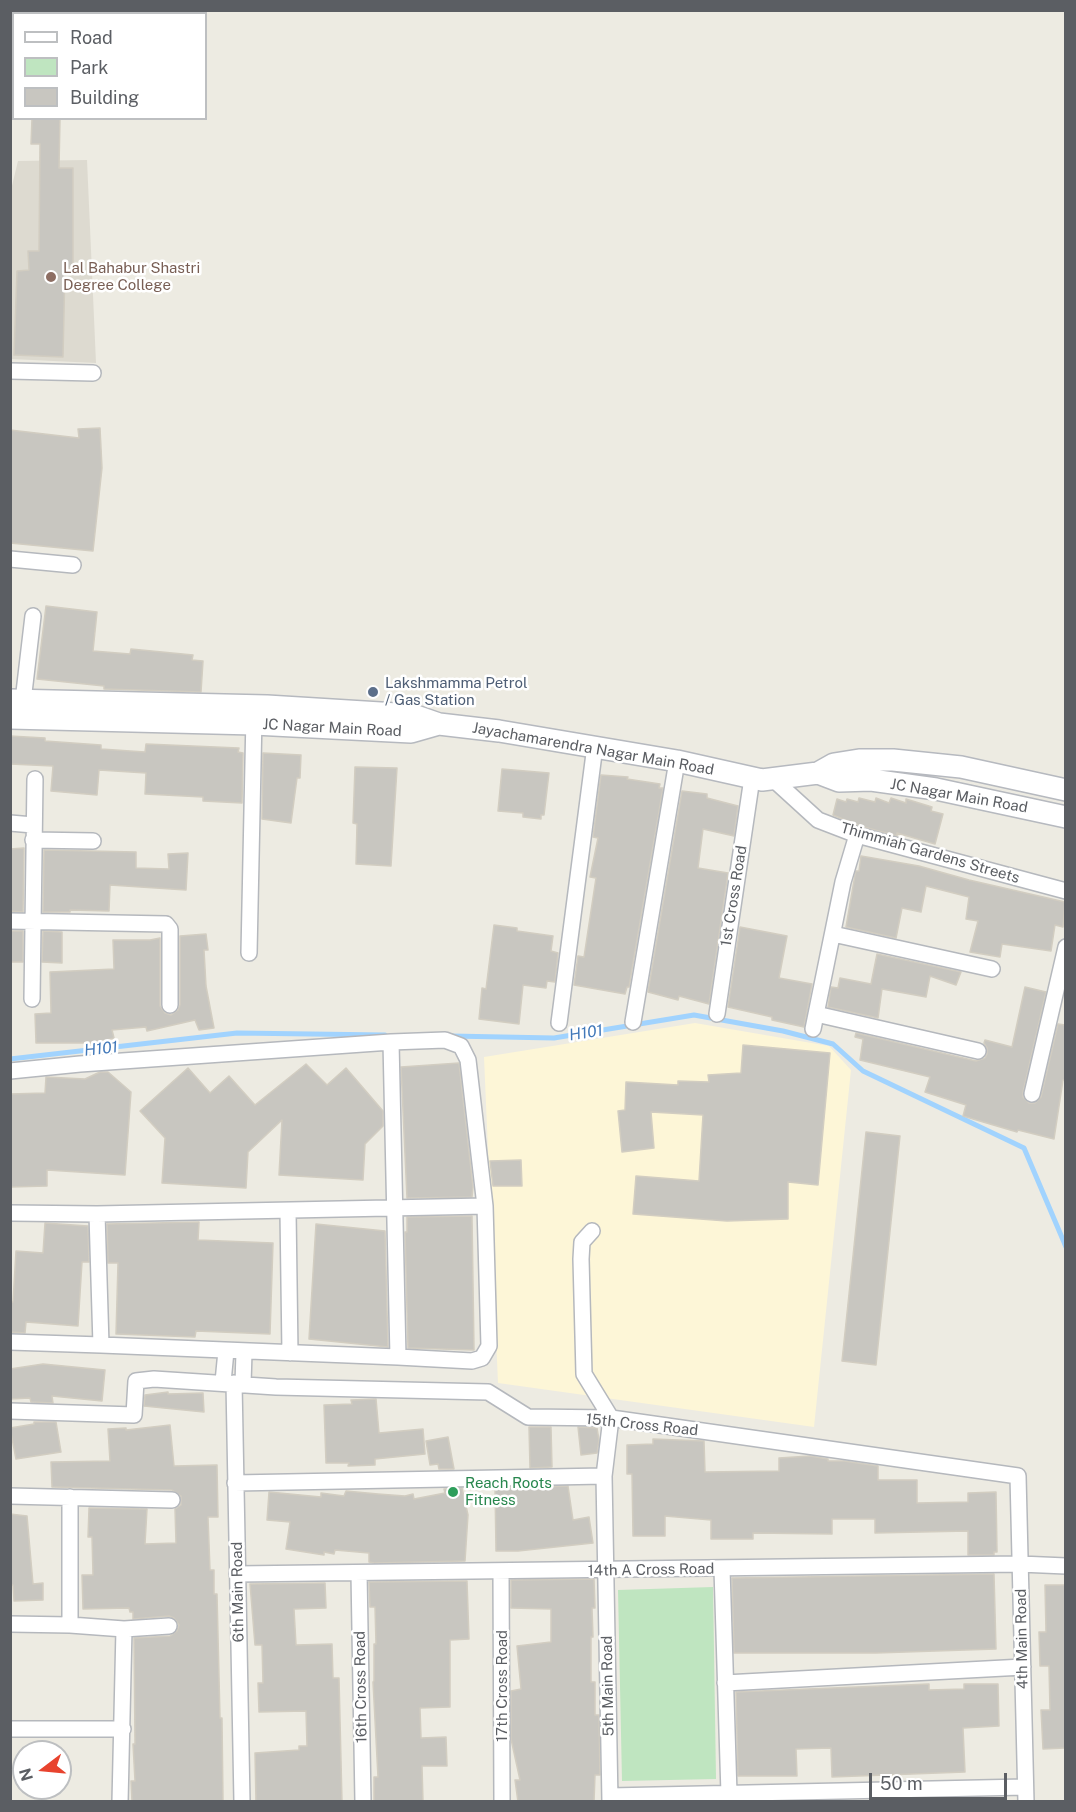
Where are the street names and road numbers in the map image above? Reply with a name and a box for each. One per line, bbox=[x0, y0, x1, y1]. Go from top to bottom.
street label: JC Nagar Main Road bbox=[262, 715, 402, 741]
street label: Jayachamarendra Nagar Main Road bbox=[471, 719, 715, 779]
street label: JC Nagar Main Road bbox=[889, 775, 1029, 817]
street label: Thimmiah Gardens Streets bbox=[838, 819, 1022, 887]
street label: 1st Cross Road bbox=[717, 844, 751, 948]
street label: 15th Cross Road bbox=[585, 1410, 699, 1440]
street label: 6th Main Road bbox=[228, 1542, 248, 1642]
street label: 14th A Cross Road bbox=[587, 1560, 715, 1580]
street label: 4th Main Road bbox=[1012, 1588, 1032, 1690]
street label: 17th Cross Road bbox=[493, 1630, 511, 1742]
street label: 16th Cross Road bbox=[351, 1631, 371, 1743]
street label: 5th Main Road bbox=[598, 1635, 618, 1737]

